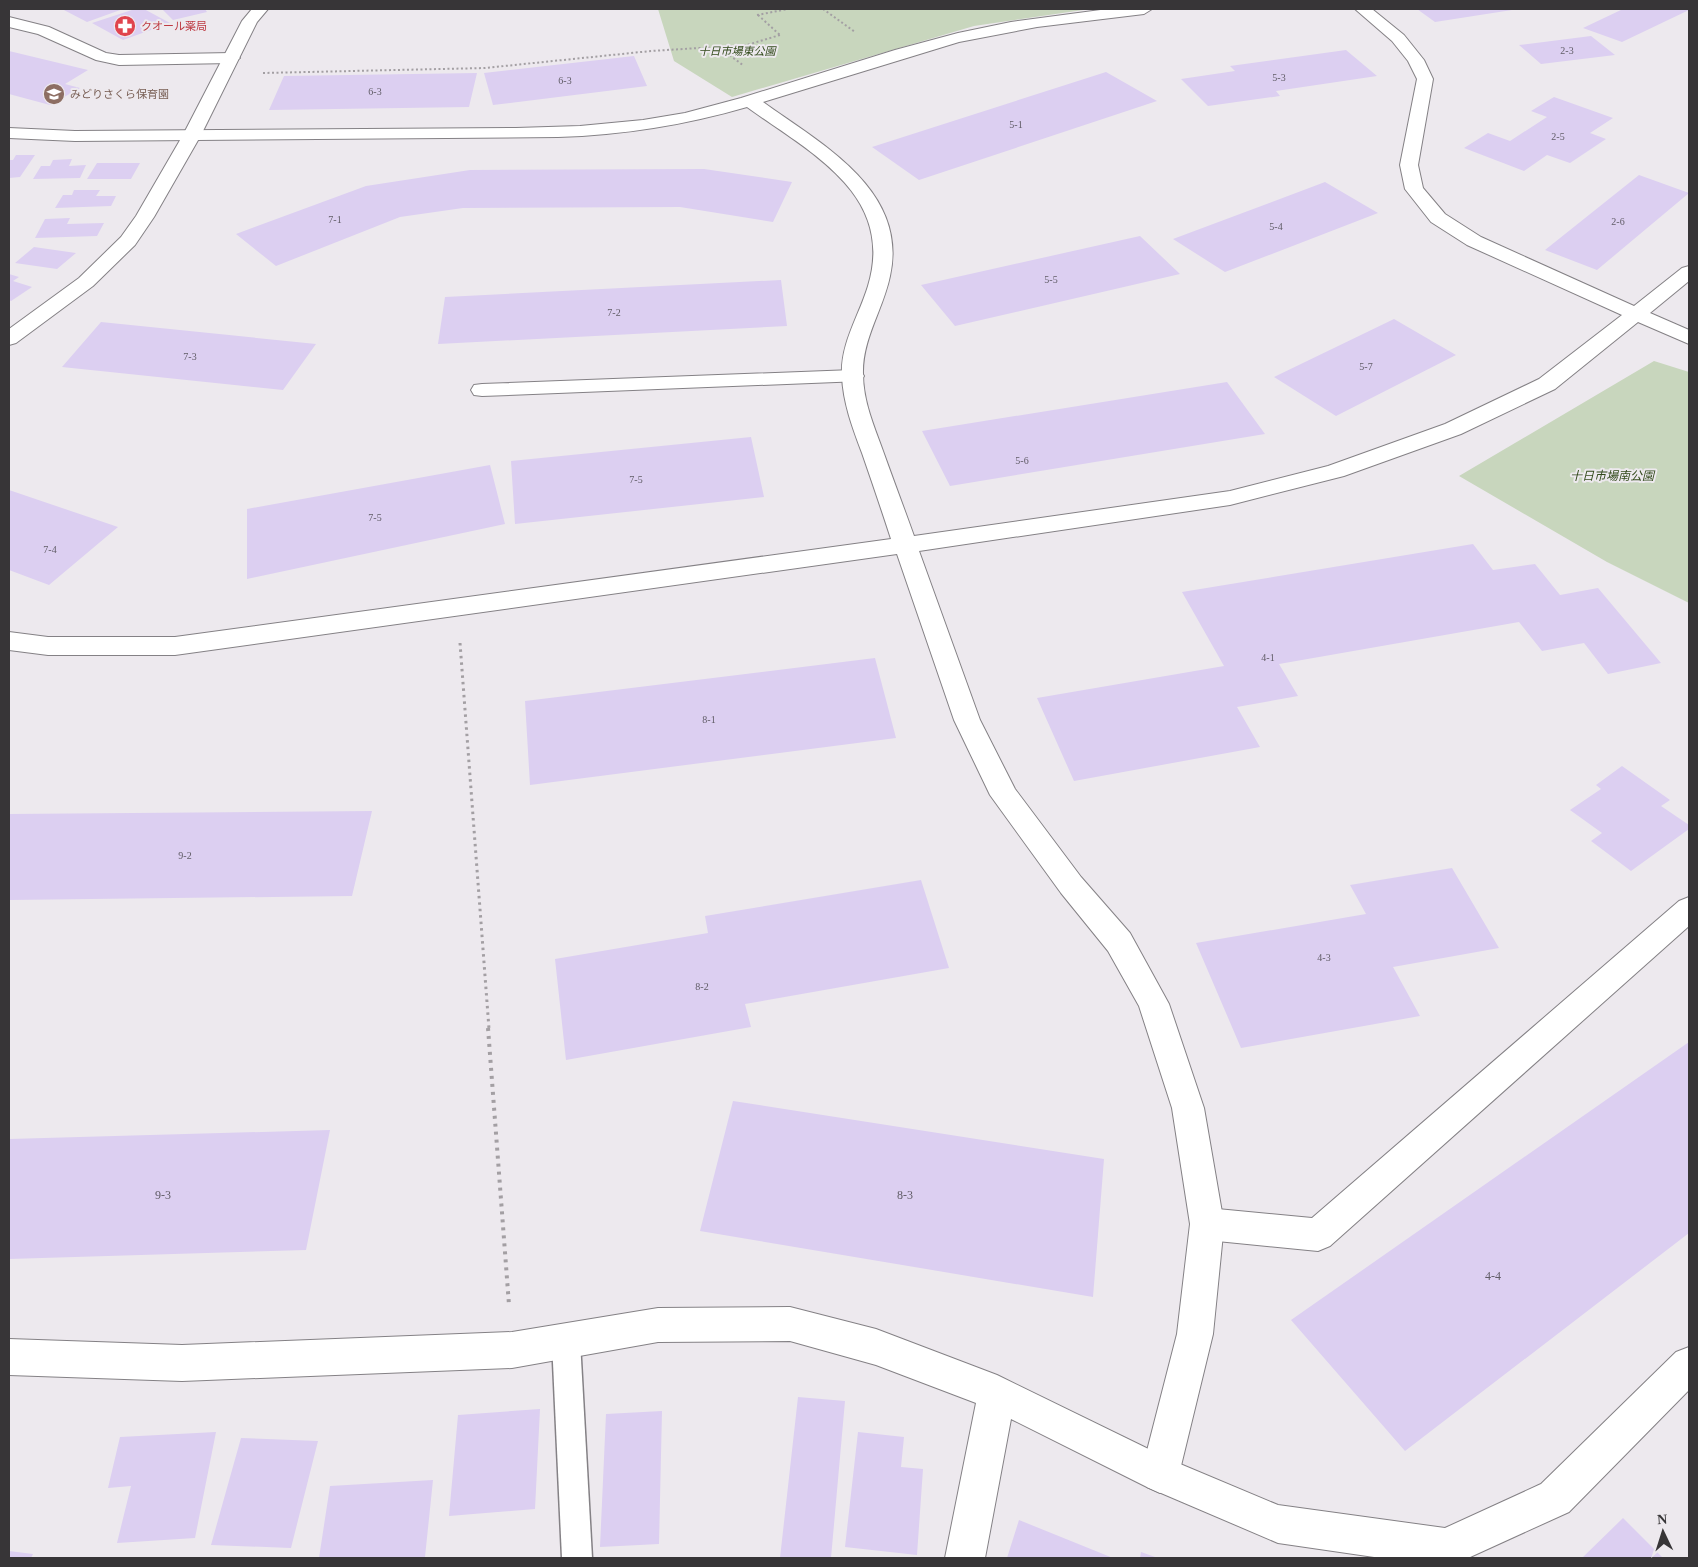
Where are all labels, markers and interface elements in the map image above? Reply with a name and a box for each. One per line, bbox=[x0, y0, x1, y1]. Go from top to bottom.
pharmacy icon: クオール薬局 bbox=[113, 14, 137, 38]
place label: クオール薬局 bbox=[141, 20, 207, 32]
park label: 十日市場東公園 bbox=[699, 45, 777, 57]
house number: 2-3 bbox=[1560, 45, 1574, 56]
house number: 5-3 bbox=[1272, 72, 1286, 83]
house number: 6-3 bbox=[558, 75, 572, 86]
school or university icon: みどりさくら保育園 bbox=[42, 82, 66, 106]
house number: 6-3 bbox=[368, 86, 382, 97]
place label: みどりさくら保育園 bbox=[70, 88, 169, 100]
house number: 5-1 bbox=[1009, 119, 1023, 130]
house number: 2-5 bbox=[1551, 131, 1565, 142]
house number: 7-1 bbox=[328, 214, 342, 225]
house number: 2-6 bbox=[1611, 216, 1625, 227]
house number: 5-4 bbox=[1269, 221, 1283, 232]
house number: 5-5 bbox=[1044, 274, 1058, 285]
house number: 7-2 bbox=[607, 307, 621, 318]
house number: 7-3 bbox=[183, 351, 197, 362]
house number: 5-7 bbox=[1359, 361, 1373, 372]
house number: 5-6 bbox=[1015, 455, 1029, 466]
park label: 十日市場南公園 bbox=[1570, 469, 1656, 483]
house number: 7-5 bbox=[629, 474, 643, 485]
house number: 7-5 bbox=[368, 512, 382, 523]
house number: 7-4 bbox=[43, 544, 57, 555]
house number: 4-1 bbox=[1261, 652, 1275, 663]
house number: 8-1 bbox=[702, 714, 716, 725]
house number: 9-2 bbox=[178, 850, 192, 861]
house number: 4-3 bbox=[1317, 952, 1331, 963]
house number: 8-2 bbox=[695, 981, 709, 992]
house number: 9-3 bbox=[155, 1188, 171, 1202]
house number: 8-3 bbox=[897, 1188, 913, 1202]
house number: 4-4 bbox=[1485, 1269, 1501, 1283]
north arrow bbox=[1638, 1507, 1688, 1557]
text: N bbox=[1657, 1512, 1668, 1527]

